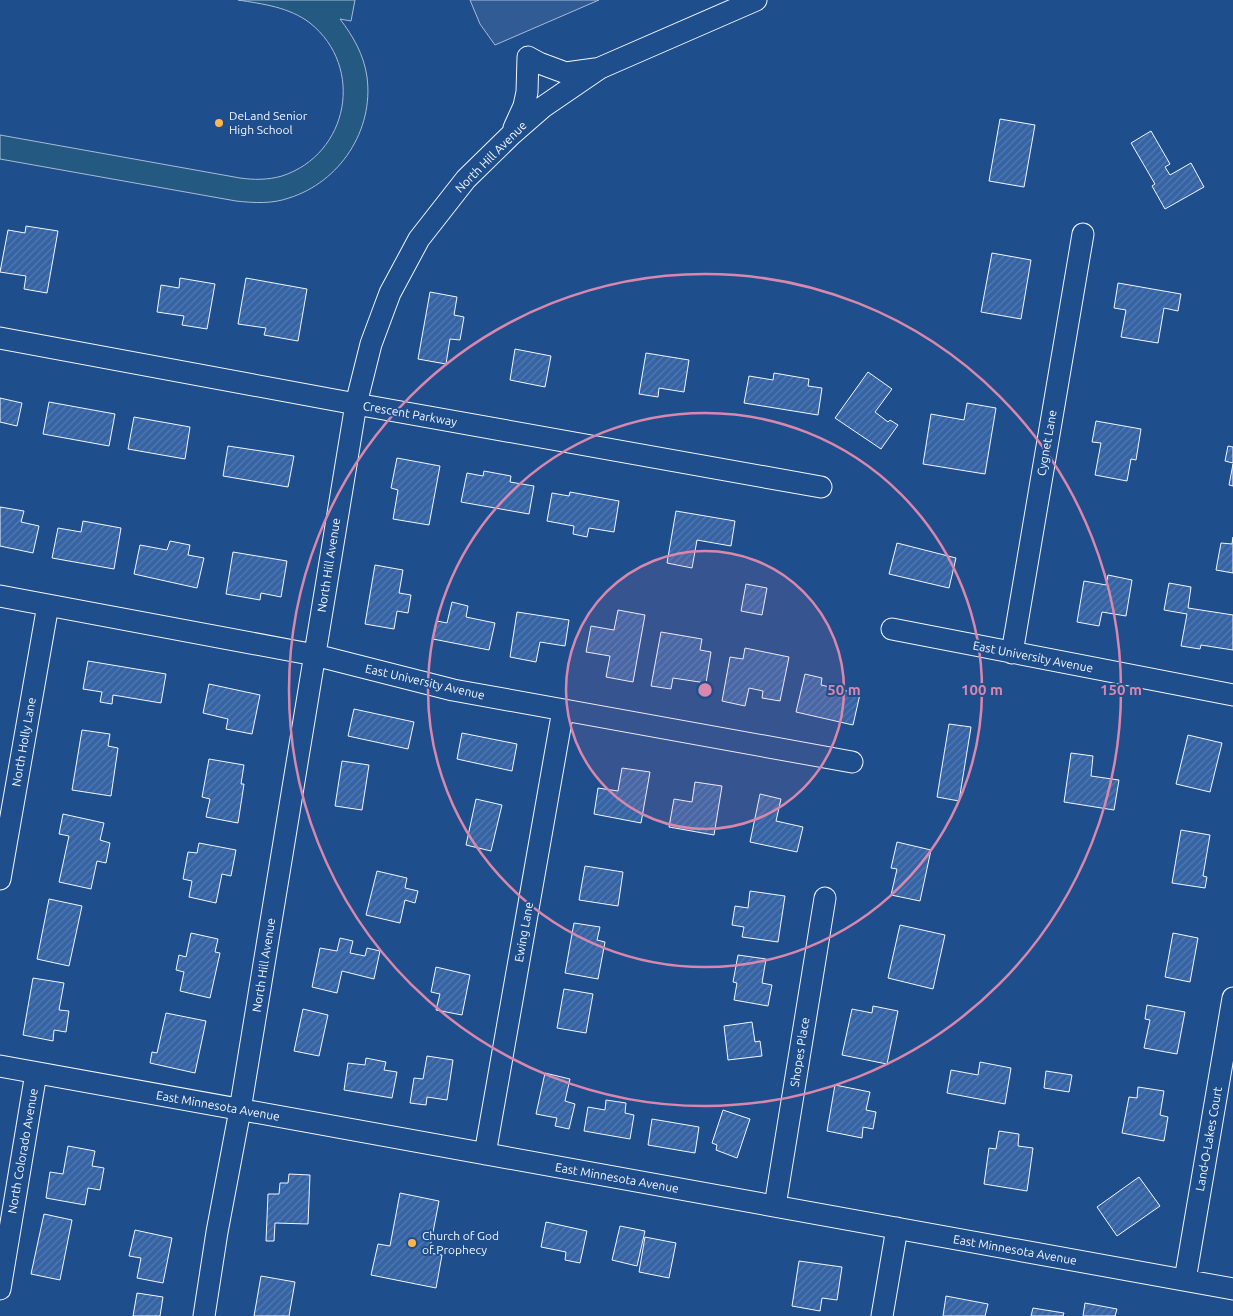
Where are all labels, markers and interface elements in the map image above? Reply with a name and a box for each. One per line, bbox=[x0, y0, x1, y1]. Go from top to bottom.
place label: DeLand Senior High School bbox=[229, 109, 308, 136]
marker: DeLand Senior High School bbox=[213, 117, 225, 129]
street label: North Hill Avenue bbox=[452, 118, 529, 195]
street label: Crescent Parkway bbox=[362, 399, 458, 428]
street label: Cygnet Lane bbox=[1034, 409, 1059, 477]
street label: North Hill Avenue bbox=[315, 517, 342, 613]
street label: East University Avenue bbox=[972, 638, 1094, 675]
street label: East University Avenue bbox=[364, 661, 486, 702]
centre of rings bbox=[696, 681, 714, 699]
text: 50 m bbox=[827, 681, 861, 698]
text: 100 m bbox=[961, 681, 1003, 698]
text: 150 m bbox=[1100, 681, 1142, 698]
street label: North Holly Lane bbox=[9, 696, 38, 788]
street label: Ewing Lane bbox=[512, 901, 535, 963]
street label: North Hill Avenue bbox=[250, 917, 277, 1013]
street label: Shopes Place bbox=[788, 1016, 811, 1088]
street label: Land-O-Lakes Court bbox=[1193, 1085, 1224, 1192]
street label: North Colorado Avenue bbox=[5, 1087, 40, 1215]
street label: East Minnesota Avenue bbox=[155, 1088, 281, 1123]
street label: East Minnesota Avenue bbox=[554, 1160, 680, 1195]
place label: Church of God of Prophecy bbox=[422, 1229, 499, 1256]
street label: East Minnesota Avenue bbox=[952, 1232, 1078, 1267]
marker: Church of God of Prophecy bbox=[406, 1237, 418, 1249]

